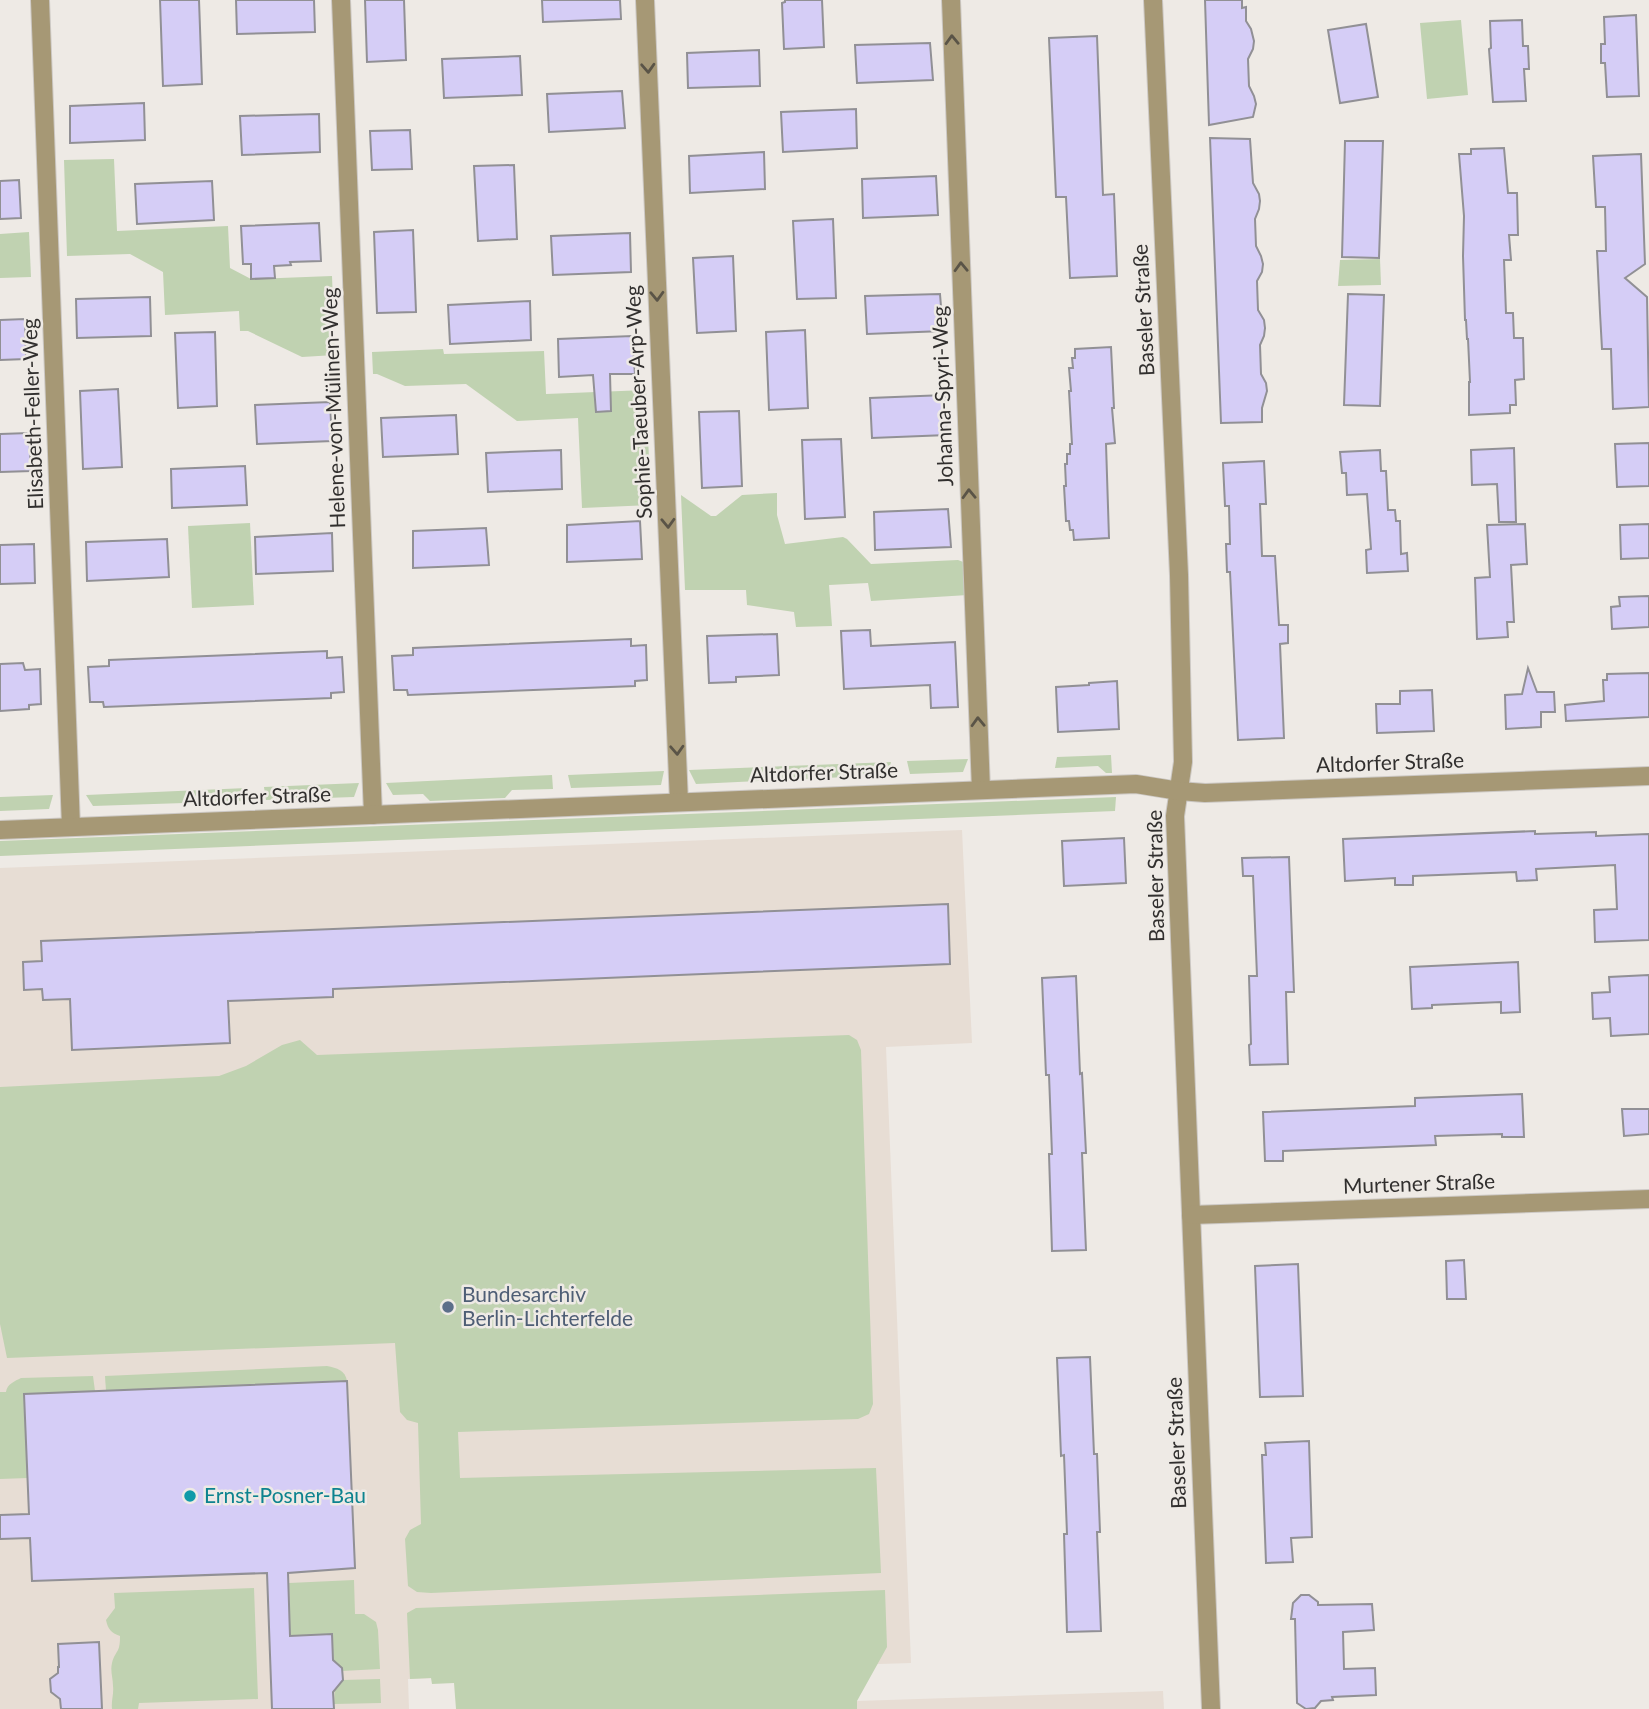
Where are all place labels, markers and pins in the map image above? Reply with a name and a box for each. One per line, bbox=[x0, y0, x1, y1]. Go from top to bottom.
place label: Bundesarchiv Berlin-Lichterfelde bbox=[462, 1281, 633, 1330]
marker: Bundesarchiv Berlin-Lichterfelde bbox=[440, 1299, 456, 1315]
place label: Ernst-Posner-Bau bbox=[204, 1482, 366, 1507]
marker: Ernst-Posner-Bau bbox=[182, 1488, 198, 1504]

